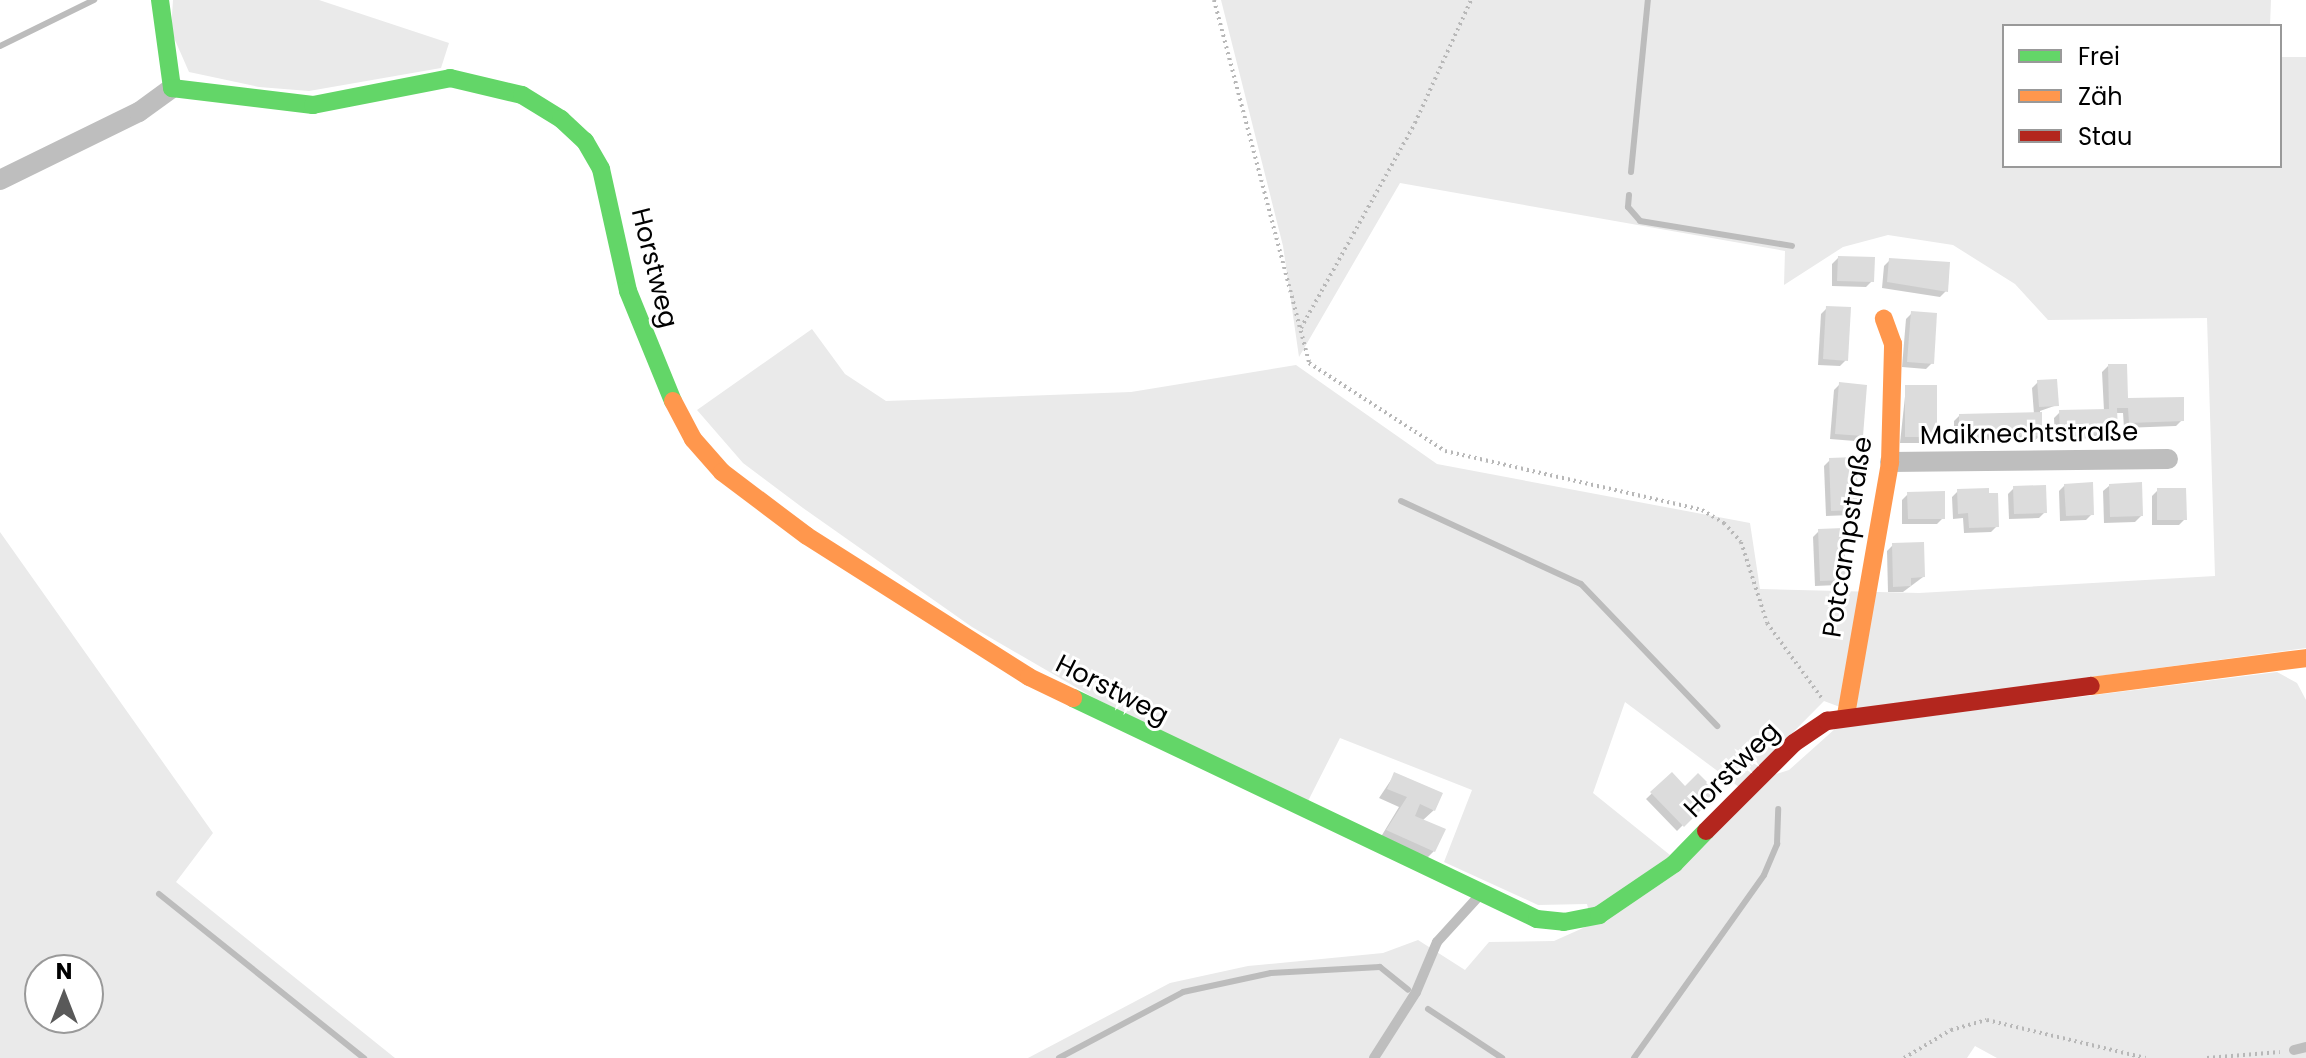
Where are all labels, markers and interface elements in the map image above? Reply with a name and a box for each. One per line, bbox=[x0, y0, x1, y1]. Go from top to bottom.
legend bbox=[2002, 24, 2282, 168]
text: Frei bbox=[2078, 40, 2120, 73]
text: Zäh bbox=[2078, 80, 2123, 113]
text: Stau bbox=[2078, 120, 2132, 153]
street label: Horstweg bbox=[624, 205, 684, 331]
street label: Maiknechtstraße bbox=[1919, 416, 2139, 452]
street label: Potcampstraße bbox=[1817, 434, 1879, 640]
street label: Horstweg bbox=[1050, 648, 1174, 732]
street label: Horstweg bbox=[1678, 716, 1786, 824]
north arrow bbox=[24, 954, 104, 1034]
text: N bbox=[56, 956, 72, 987]

